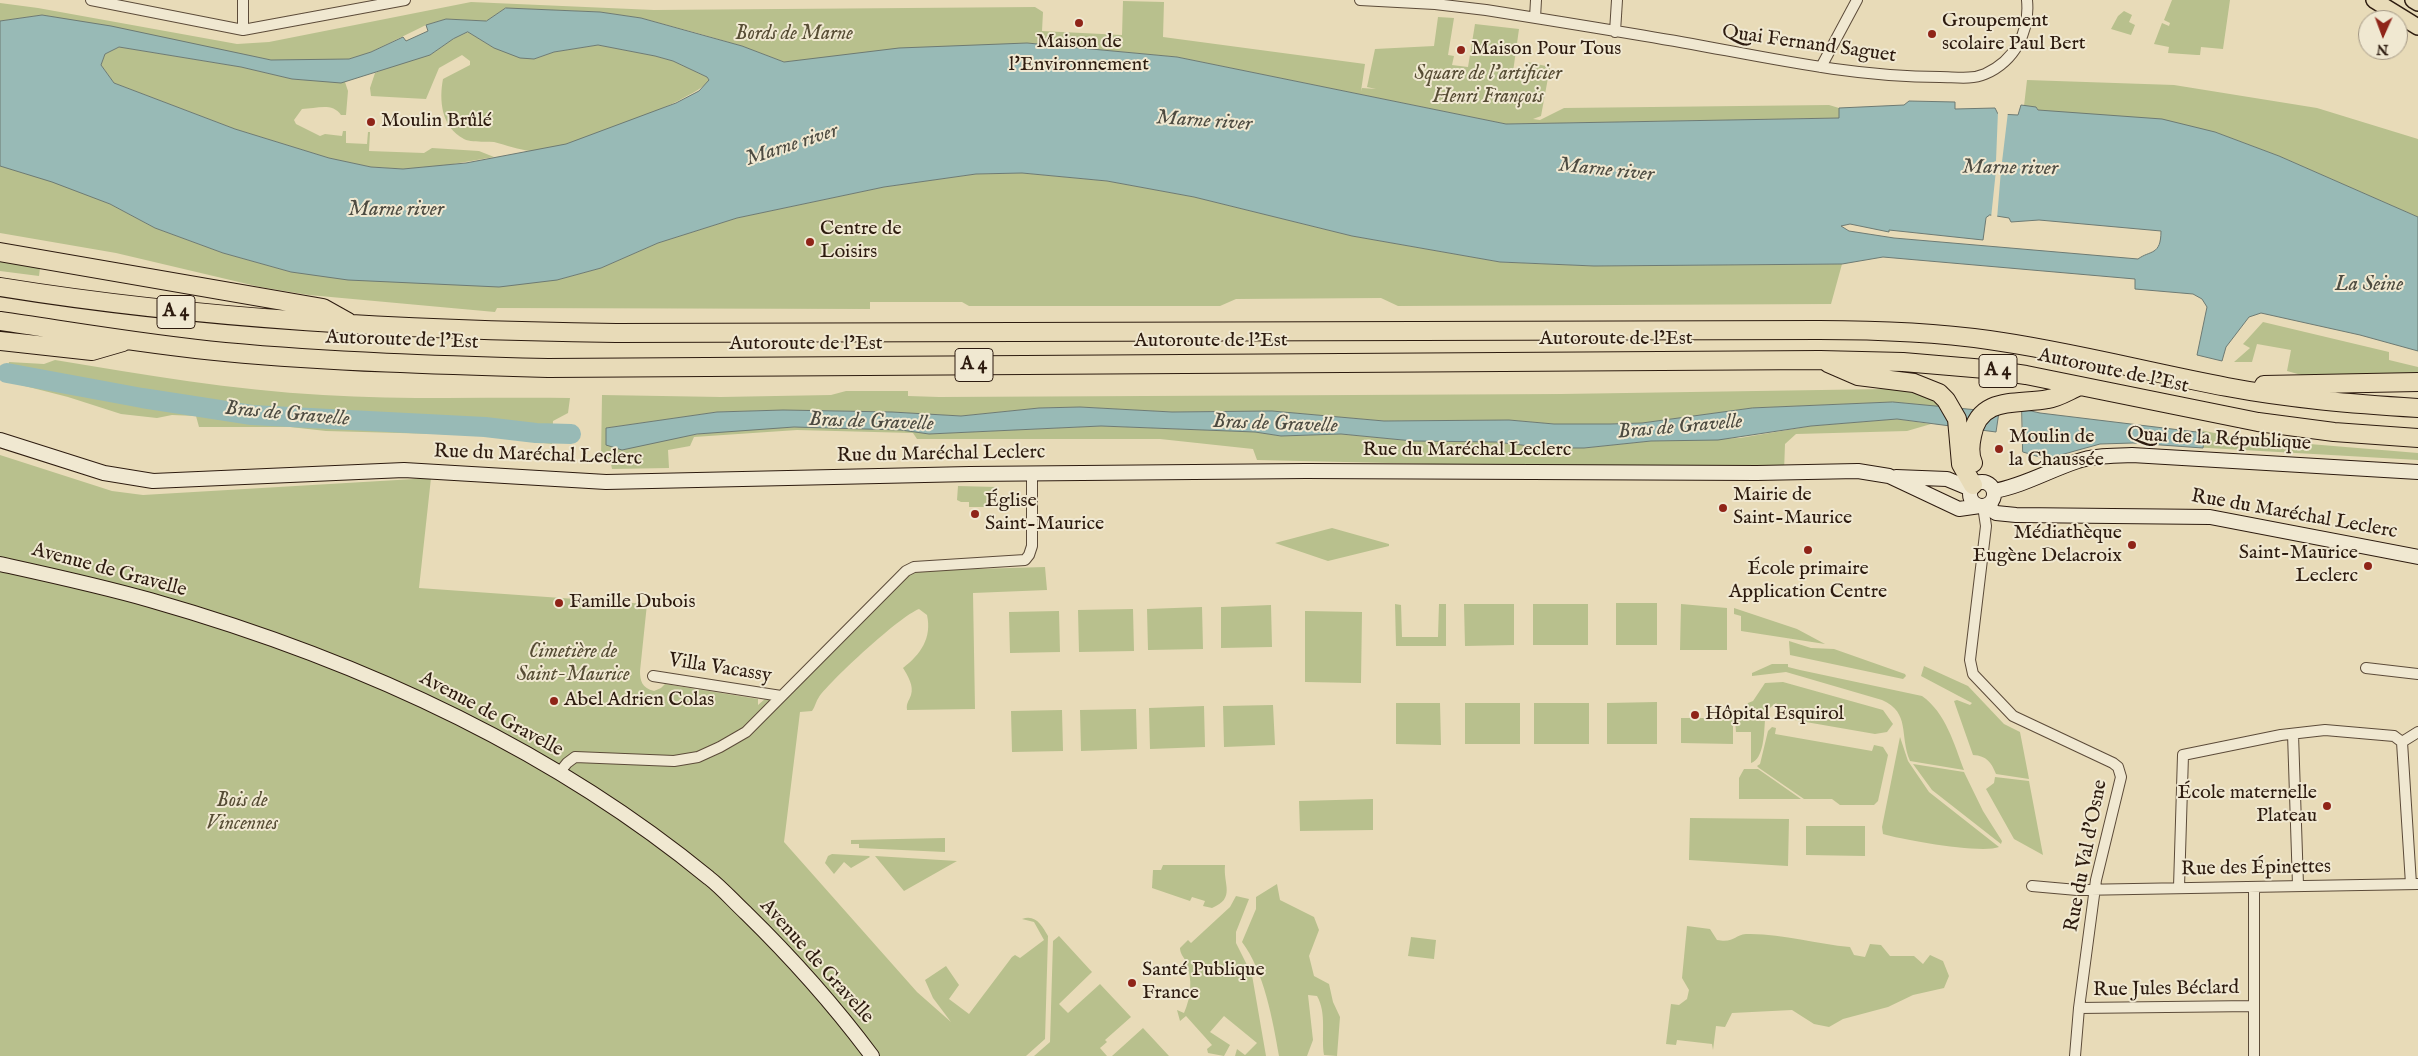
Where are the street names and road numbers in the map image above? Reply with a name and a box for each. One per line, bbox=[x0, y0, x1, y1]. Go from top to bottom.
street label: Quai Fernand Saguet bbox=[1721, 21, 1897, 69]
road number: A 4 bbox=[157, 296, 195, 328]
street label: Autoroute de l’Est bbox=[325, 326, 479, 356]
street label: Autoroute de l’Est bbox=[1539, 328, 1693, 352]
street label: Autoroute de l’Est bbox=[1134, 330, 1288, 354]
street label: Autoroute de l’Est bbox=[729, 333, 883, 357]
street label: Autoroute de l’Est bbox=[2036, 344, 2190, 400]
road number: A 4 bbox=[955, 348, 993, 382]
road number: A 4 bbox=[1979, 354, 2017, 388]
street label: Quai de la République bbox=[2126, 423, 2312, 457]
street label: Rue du Maréchal Leclerc bbox=[1363, 439, 1571, 463]
street label: Rue du Maréchal Leclerc bbox=[433, 440, 643, 472]
street label: Rue du Maréchal Leclerc bbox=[836, 441, 1046, 469]
street label: Rue du Maréchal Leclerc bbox=[2189, 485, 2399, 545]
street label: Avenue de Gravelle bbox=[29, 539, 189, 603]
street label: Villa Vacassy bbox=[667, 649, 773, 689]
street label: Avenue de Gravelle bbox=[415, 667, 567, 763]
street label: Rue du Val d'Osne bbox=[2060, 778, 2114, 934]
street label: Rue des Épinettes bbox=[2181, 856, 2331, 882]
street label: Avenue de Gravelle bbox=[754, 895, 878, 1029]
street label: Rue Jules Béclard bbox=[2093, 977, 2239, 1003]

